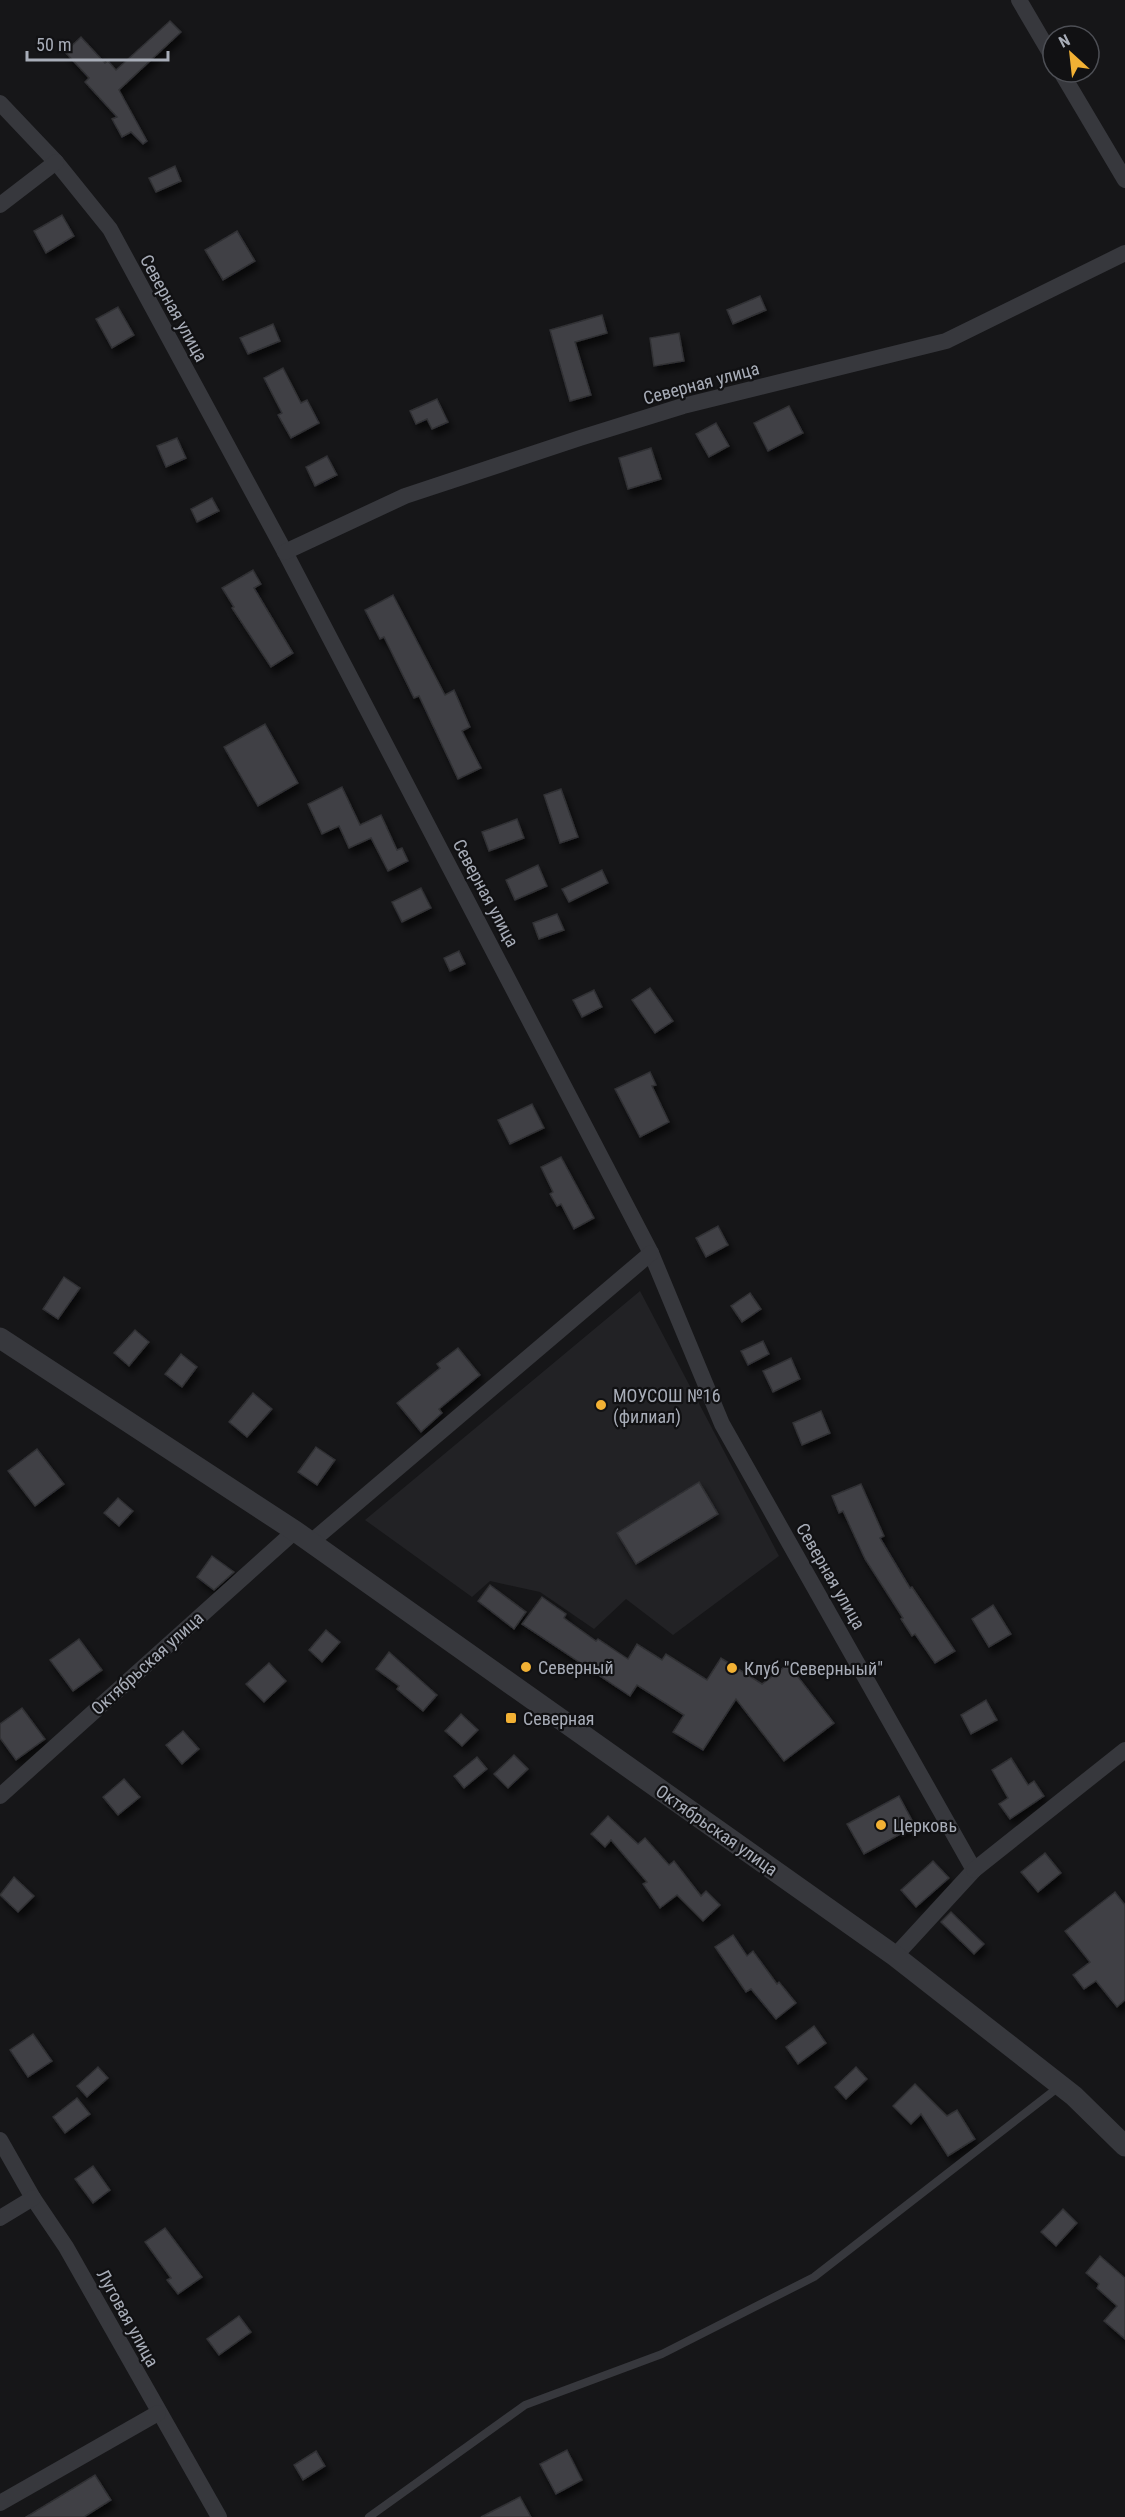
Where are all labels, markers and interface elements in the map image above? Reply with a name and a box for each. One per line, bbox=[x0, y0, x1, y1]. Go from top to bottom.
scale bar bbox=[27, 24, 168, 62]
north arrow bbox=[1041, 24, 1101, 84]
text: N bbox=[1056, 30, 1073, 52]
text: 50 m bbox=[36, 34, 71, 55]
street label: Северная улица bbox=[136, 251, 212, 365]
street label: Северная улица bbox=[641, 357, 761, 409]
street label: Северная улица bbox=[449, 835, 523, 951]
place label: МОУСОШ №16 (филиал) bbox=[613, 1385, 721, 1428]
marker: МОУСОШ №16 (филиал) bbox=[594, 1398, 608, 1412]
street label: Северная улица bbox=[792, 1519, 870, 1633]
street label: Октябрьская улица bbox=[87, 1607, 207, 1719]
place label: Северный bbox=[538, 1657, 614, 1678]
place label: Клуб "Северныый" bbox=[744, 1658, 883, 1679]
marker: Северный bbox=[519, 1660, 533, 1674]
marker: Клуб "Северныый" bbox=[725, 1661, 739, 1675]
place label: Северная bbox=[523, 1708, 594, 1729]
marker: Северная bbox=[504, 1711, 518, 1725]
street label: Октябрьская улица bbox=[652, 1780, 782, 1880]
place label: Церковь bbox=[893, 1815, 957, 1836]
marker: Церковь bbox=[874, 1818, 888, 1832]
street label: Луговая улица bbox=[93, 2266, 163, 2370]

